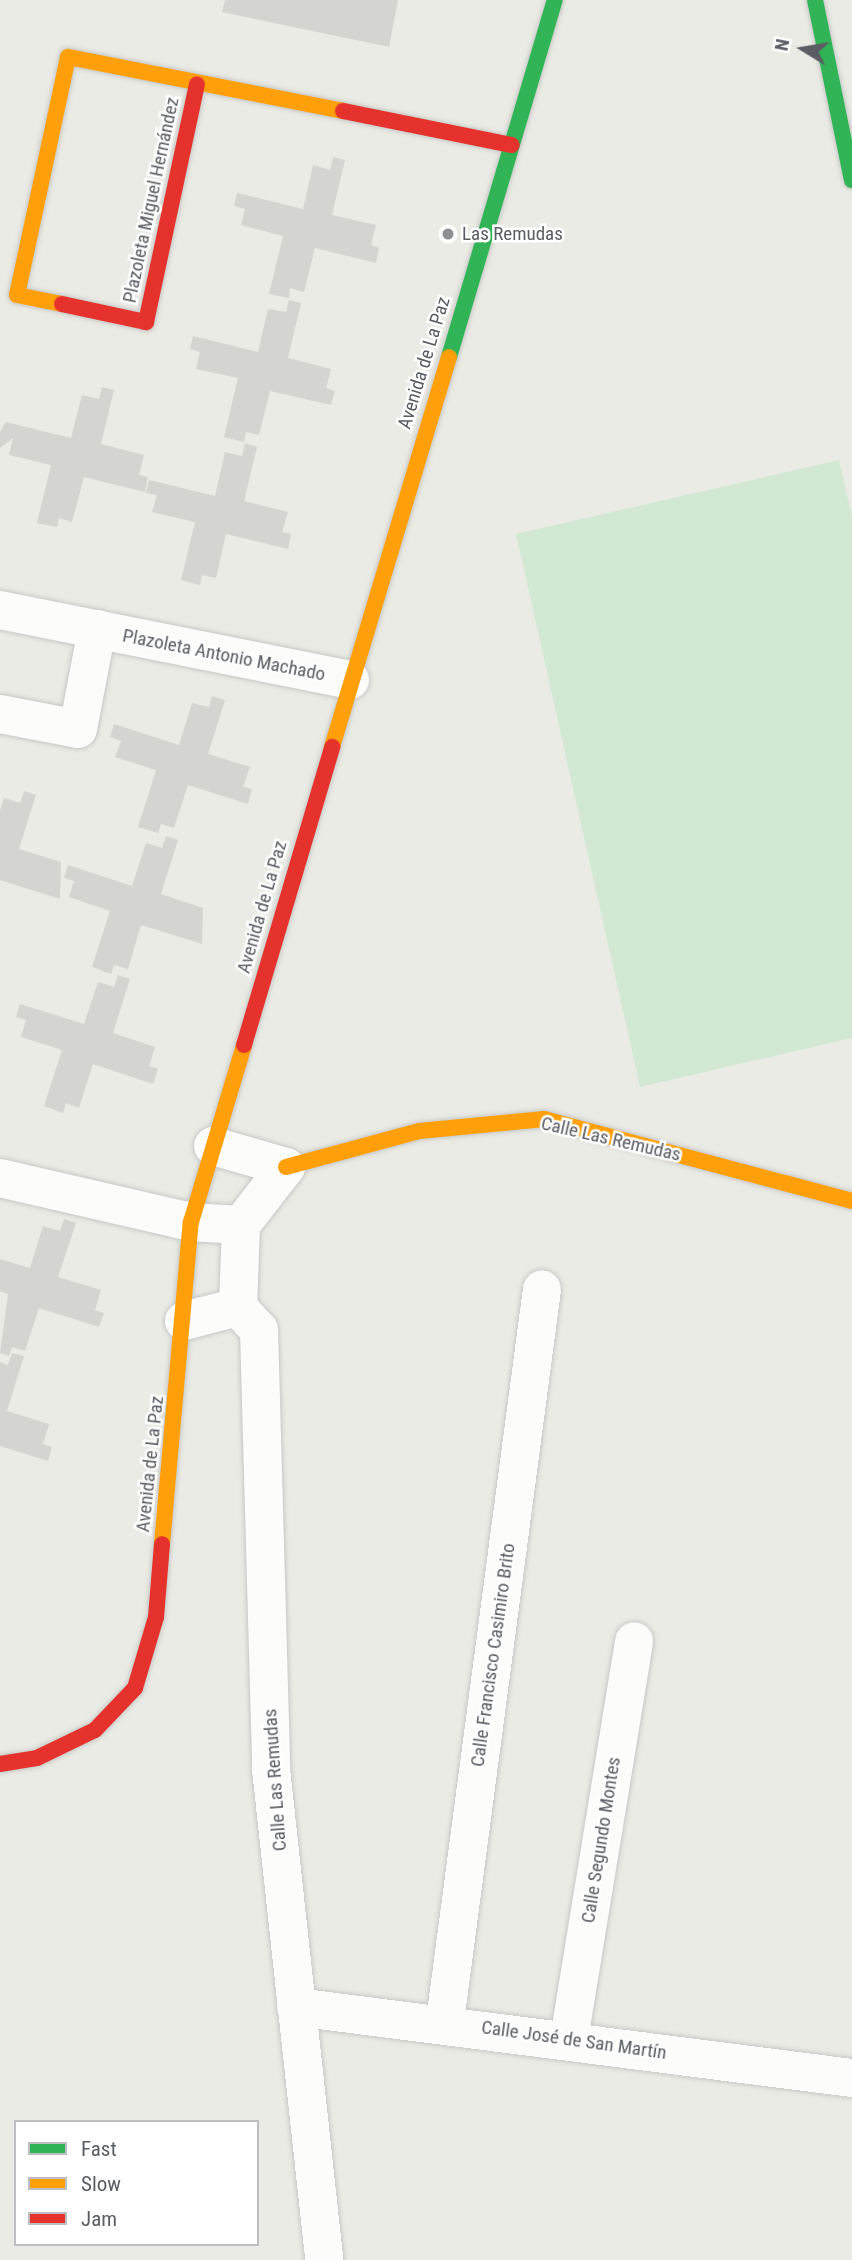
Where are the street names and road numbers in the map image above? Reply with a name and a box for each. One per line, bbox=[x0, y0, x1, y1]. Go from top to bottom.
street label: Plazoleta Miguel Hernández bbox=[118, 95, 184, 305]
street label: Avenida de La Paz bbox=[393, 294, 455, 432]
street label: Plazoleta Antonio Machado bbox=[121, 624, 327, 686]
street label: Avenida de La Paz bbox=[232, 838, 292, 976]
street label: Calle Las Remudas bbox=[539, 1112, 683, 1166]
street label: Avenida de La Paz bbox=[132, 1395, 168, 1533]
street label: Calle Francisco Casimiro Brito bbox=[466, 1542, 520, 1768]
street label: Calle Las Remudas bbox=[259, 1708, 291, 1852]
street label: Calle Segundo Montes bbox=[577, 1755, 625, 1925]
street label: Calle José de San Martín bbox=[480, 2016, 668, 2064]

